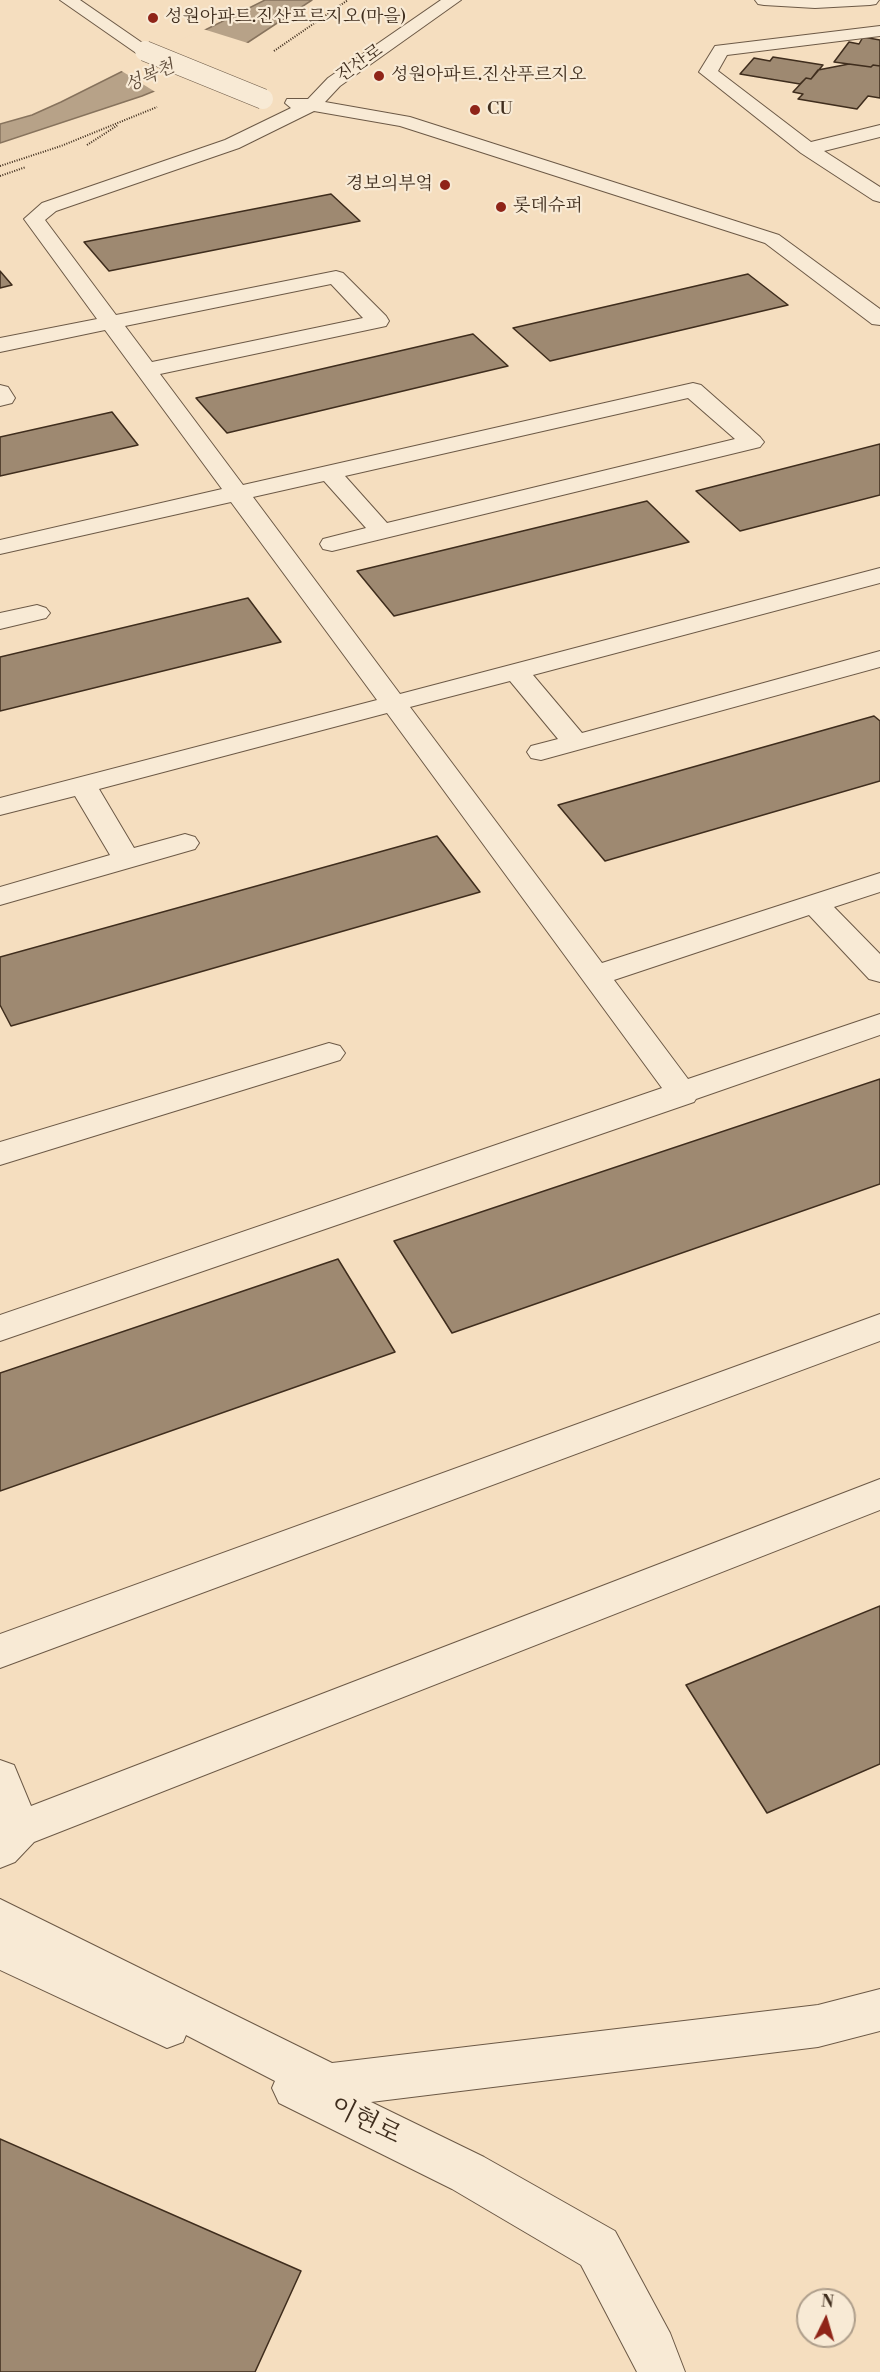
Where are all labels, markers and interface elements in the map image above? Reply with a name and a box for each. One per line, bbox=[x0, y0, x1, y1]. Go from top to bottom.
place label: 성원아파트.진산프르지오(마을) bbox=[165, 7, 406, 29]
marker: 성원아파트.진산프르지오(마을) bbox=[146, 11, 160, 25]
street label: 진산로 bbox=[332, 40, 388, 88]
water label: 성복천 bbox=[122, 57, 178, 97]
place label: 성원아파트.진산푸르지오 bbox=[391, 65, 586, 87]
marker: 성원아파트.진산푸르지오 bbox=[372, 69, 386, 83]
place label: CU bbox=[487, 99, 513, 121]
marker: CU bbox=[468, 103, 482, 117]
place label: 경보의부엌 bbox=[346, 174, 433, 196]
marker: 경보의부엌 bbox=[438, 178, 452, 192]
place label: 롯데슈퍼 bbox=[513, 196, 583, 218]
marker: 롯데슈퍼 bbox=[494, 200, 508, 214]
street label: 이현로 bbox=[324, 2091, 406, 2153]
north arrow bbox=[796, 2288, 856, 2348]
text: N bbox=[820, 2292, 835, 2313]

